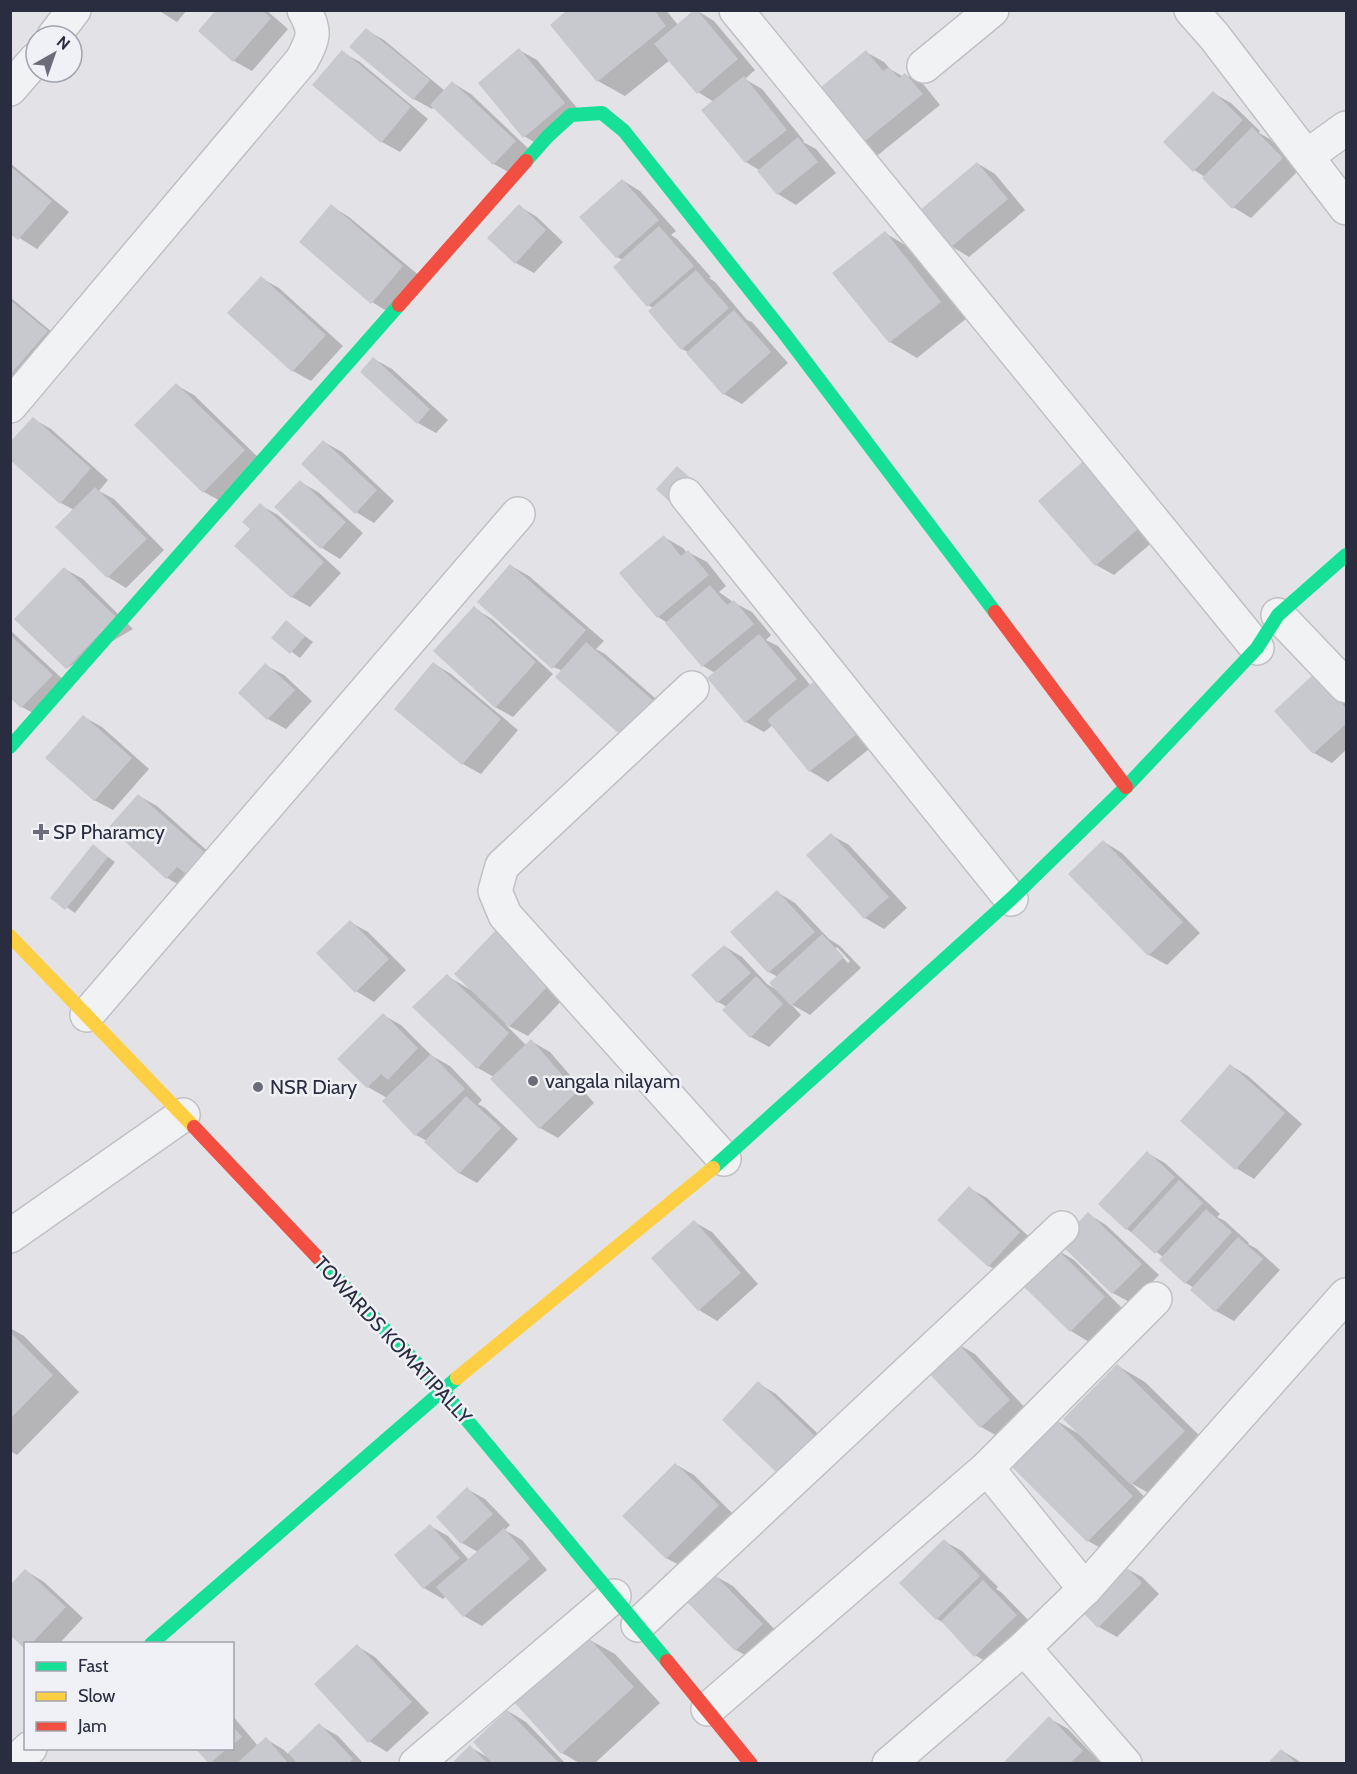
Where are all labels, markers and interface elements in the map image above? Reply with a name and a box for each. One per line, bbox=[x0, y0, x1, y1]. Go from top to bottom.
north arrow bbox=[24, 24, 84, 84]
text: N bbox=[53, 32, 74, 54]
place label: SP Pharamcy bbox=[53, 820, 165, 844]
marker: SP Pharamcy bbox=[34, 825, 48, 839]
place label: vangala nilayam bbox=[545, 1069, 680, 1093]
marker: vangala nilayam bbox=[526, 1074, 540, 1088]
place label: NSR Diary bbox=[270, 1075, 357, 1099]
marker: NSR Diary bbox=[251, 1080, 265, 1094]
street label: TOWARDS KOMATIPALLY bbox=[309, 1251, 477, 1429]
legend bbox=[24, 1642, 234, 1750]
text: Fast bbox=[78, 1655, 109, 1677]
text: Slow bbox=[78, 1685, 115, 1707]
text: Jam bbox=[77, 1715, 107, 1737]

